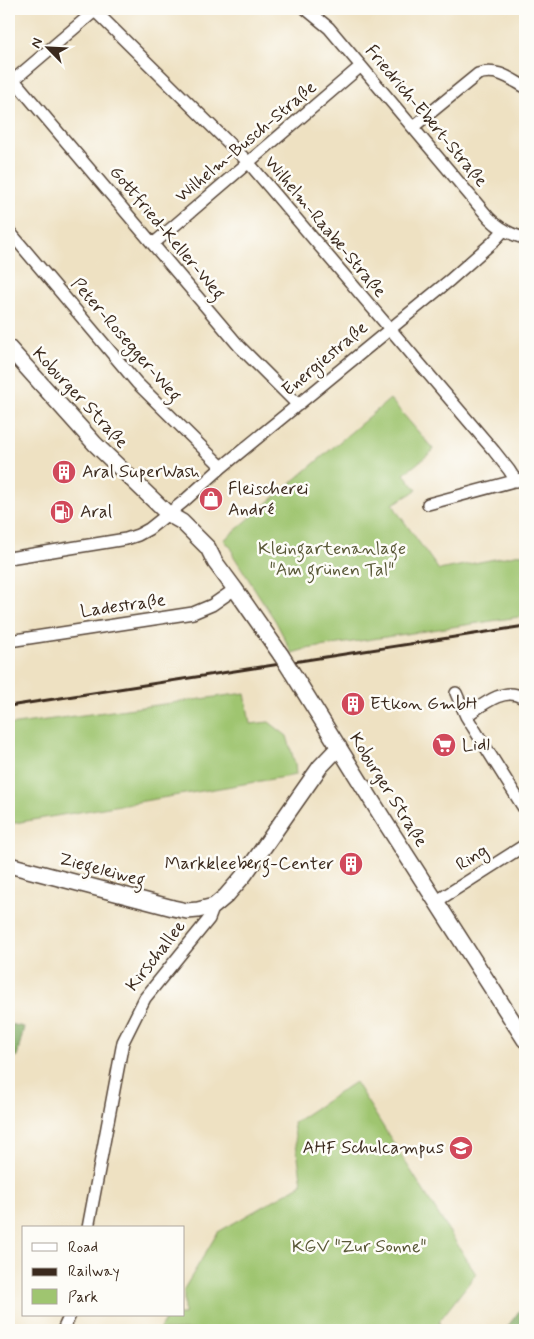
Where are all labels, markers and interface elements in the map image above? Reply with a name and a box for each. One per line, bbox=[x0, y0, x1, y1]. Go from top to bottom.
north arrow bbox=[22, 22, 72, 72]
text: N bbox=[27, 35, 47, 51]
street label: Friedrich-Ebert-Straße bbox=[359, 40, 493, 192]
street label: Wilhelm-Busch-Straße bbox=[170, 76, 322, 208]
street label: Wilhelm-Raabe-Straße bbox=[259, 151, 391, 303]
street label: Gottfried-Keller-Weg bbox=[102, 161, 230, 306]
street label: Peter-Rosegger-Weg bbox=[64, 273, 187, 409]
street label: Energiestraße bbox=[277, 316, 374, 403]
street label: Koburger Straße bbox=[27, 342, 133, 454]
building icon: Aral SuperWash bbox=[51, 459, 77, 485]
place label: Aral SuperWash bbox=[82, 460, 200, 484]
place label: Fleischerei André bbox=[228, 477, 308, 522]
shop icon: Fleischerei André bbox=[198, 486, 224, 512]
fuel station icon: Aral bbox=[49, 499, 75, 525]
place label: Aral bbox=[80, 500, 112, 524]
park label: Kleingartenanlage "Am grünen Tal" bbox=[258, 537, 406, 584]
street label: Ladestraße bbox=[79, 588, 167, 624]
building icon: Etkon GmbH bbox=[340, 691, 366, 717]
place label: Etkon GmbH bbox=[370, 692, 478, 716]
street label: Koburger Straße bbox=[343, 728, 433, 852]
supermarket icon: Lidl bbox=[431, 732, 457, 758]
place label: Lidl bbox=[462, 733, 490, 757]
street label: Ring bbox=[451, 839, 493, 878]
street label: Ziegeleiweg bbox=[56, 847, 148, 895]
building icon: Markkleeberg-Center bbox=[338, 851, 364, 877]
place label: Markkleeberg-Center bbox=[165, 852, 334, 878]
street label: Kirschallee bbox=[121, 915, 191, 997]
school or university icon: AHF Schulcampus bbox=[448, 1135, 474, 1161]
place label: AHF Schulcampus bbox=[303, 1136, 444, 1160]
legend bbox=[22, 1226, 185, 1316]
park label: KGV "Zur Sonne" bbox=[292, 1235, 426, 1259]
text: Road bbox=[68, 1238, 98, 1258]
text: Railway bbox=[68, 1262, 120, 1282]
text: Park bbox=[68, 1288, 98, 1308]

